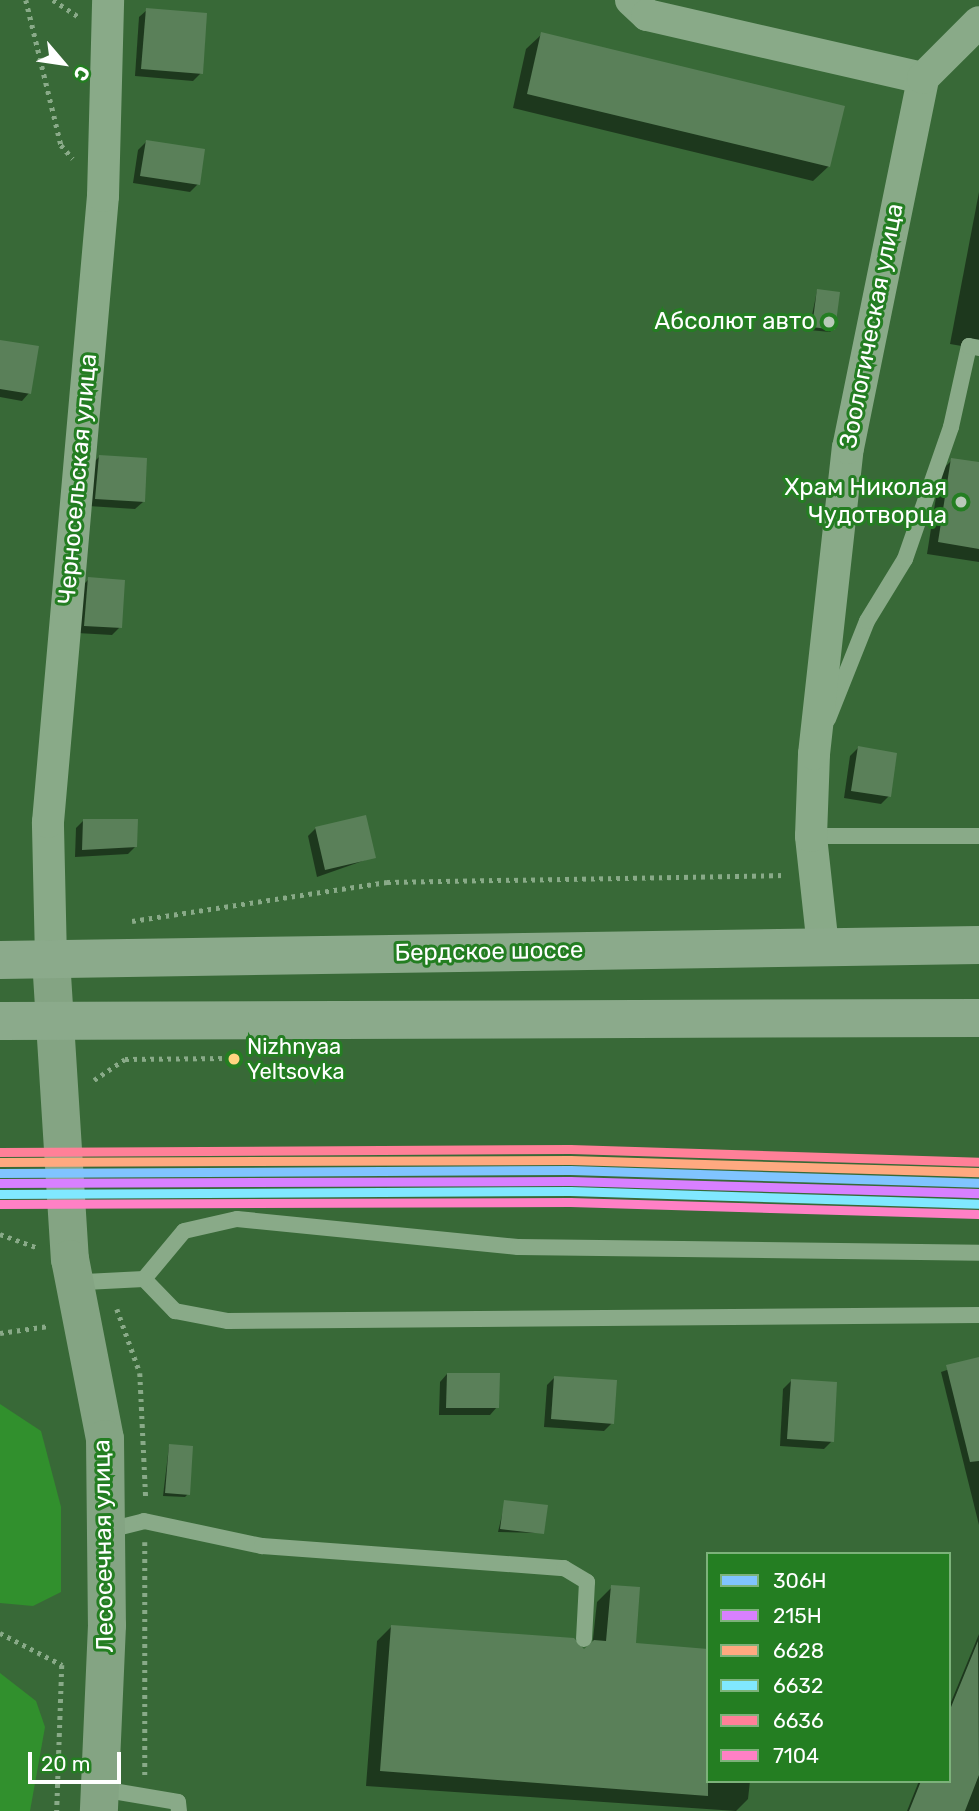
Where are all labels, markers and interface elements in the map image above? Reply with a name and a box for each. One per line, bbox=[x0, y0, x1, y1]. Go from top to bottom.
north arrow bbox=[28, 28, 98, 98]
text: С bbox=[69, 62, 95, 85]
street label: Зоологическая улица bbox=[834, 201, 910, 451]
place label: Абсолют авто bbox=[654, 308, 815, 336]
marker: Абсолют авто bbox=[821, 314, 837, 330]
street label: Черносельская улица bbox=[53, 352, 103, 606]
place label: Храм Николая Чудотворца bbox=[784, 474, 947, 530]
marker: Храм Николая Чудотворца bbox=[953, 494, 969, 510]
street label: Бердское шоссе bbox=[394, 936, 584, 968]
place label: Nizhnyaa Yeltsovka bbox=[247, 1033, 345, 1084]
marker: Nizhnyaa Yeltsovka bbox=[227, 1052, 241, 1066]
street label: Лесосечная улица bbox=[88, 1439, 120, 1653]
legend bbox=[706, 1552, 951, 1783]
text: 306Н bbox=[773, 1568, 827, 1593]
text: 215Н bbox=[773, 1603, 822, 1628]
text: 6628 bbox=[773, 1638, 824, 1663]
text: 6632 bbox=[773, 1673, 823, 1698]
text: 6636 bbox=[773, 1708, 824, 1733]
scale bar bbox=[32, 1738, 124, 1782]
text: 7104 bbox=[773, 1743, 819, 1768]
text: 20 m bbox=[41, 1751, 90, 1776]

